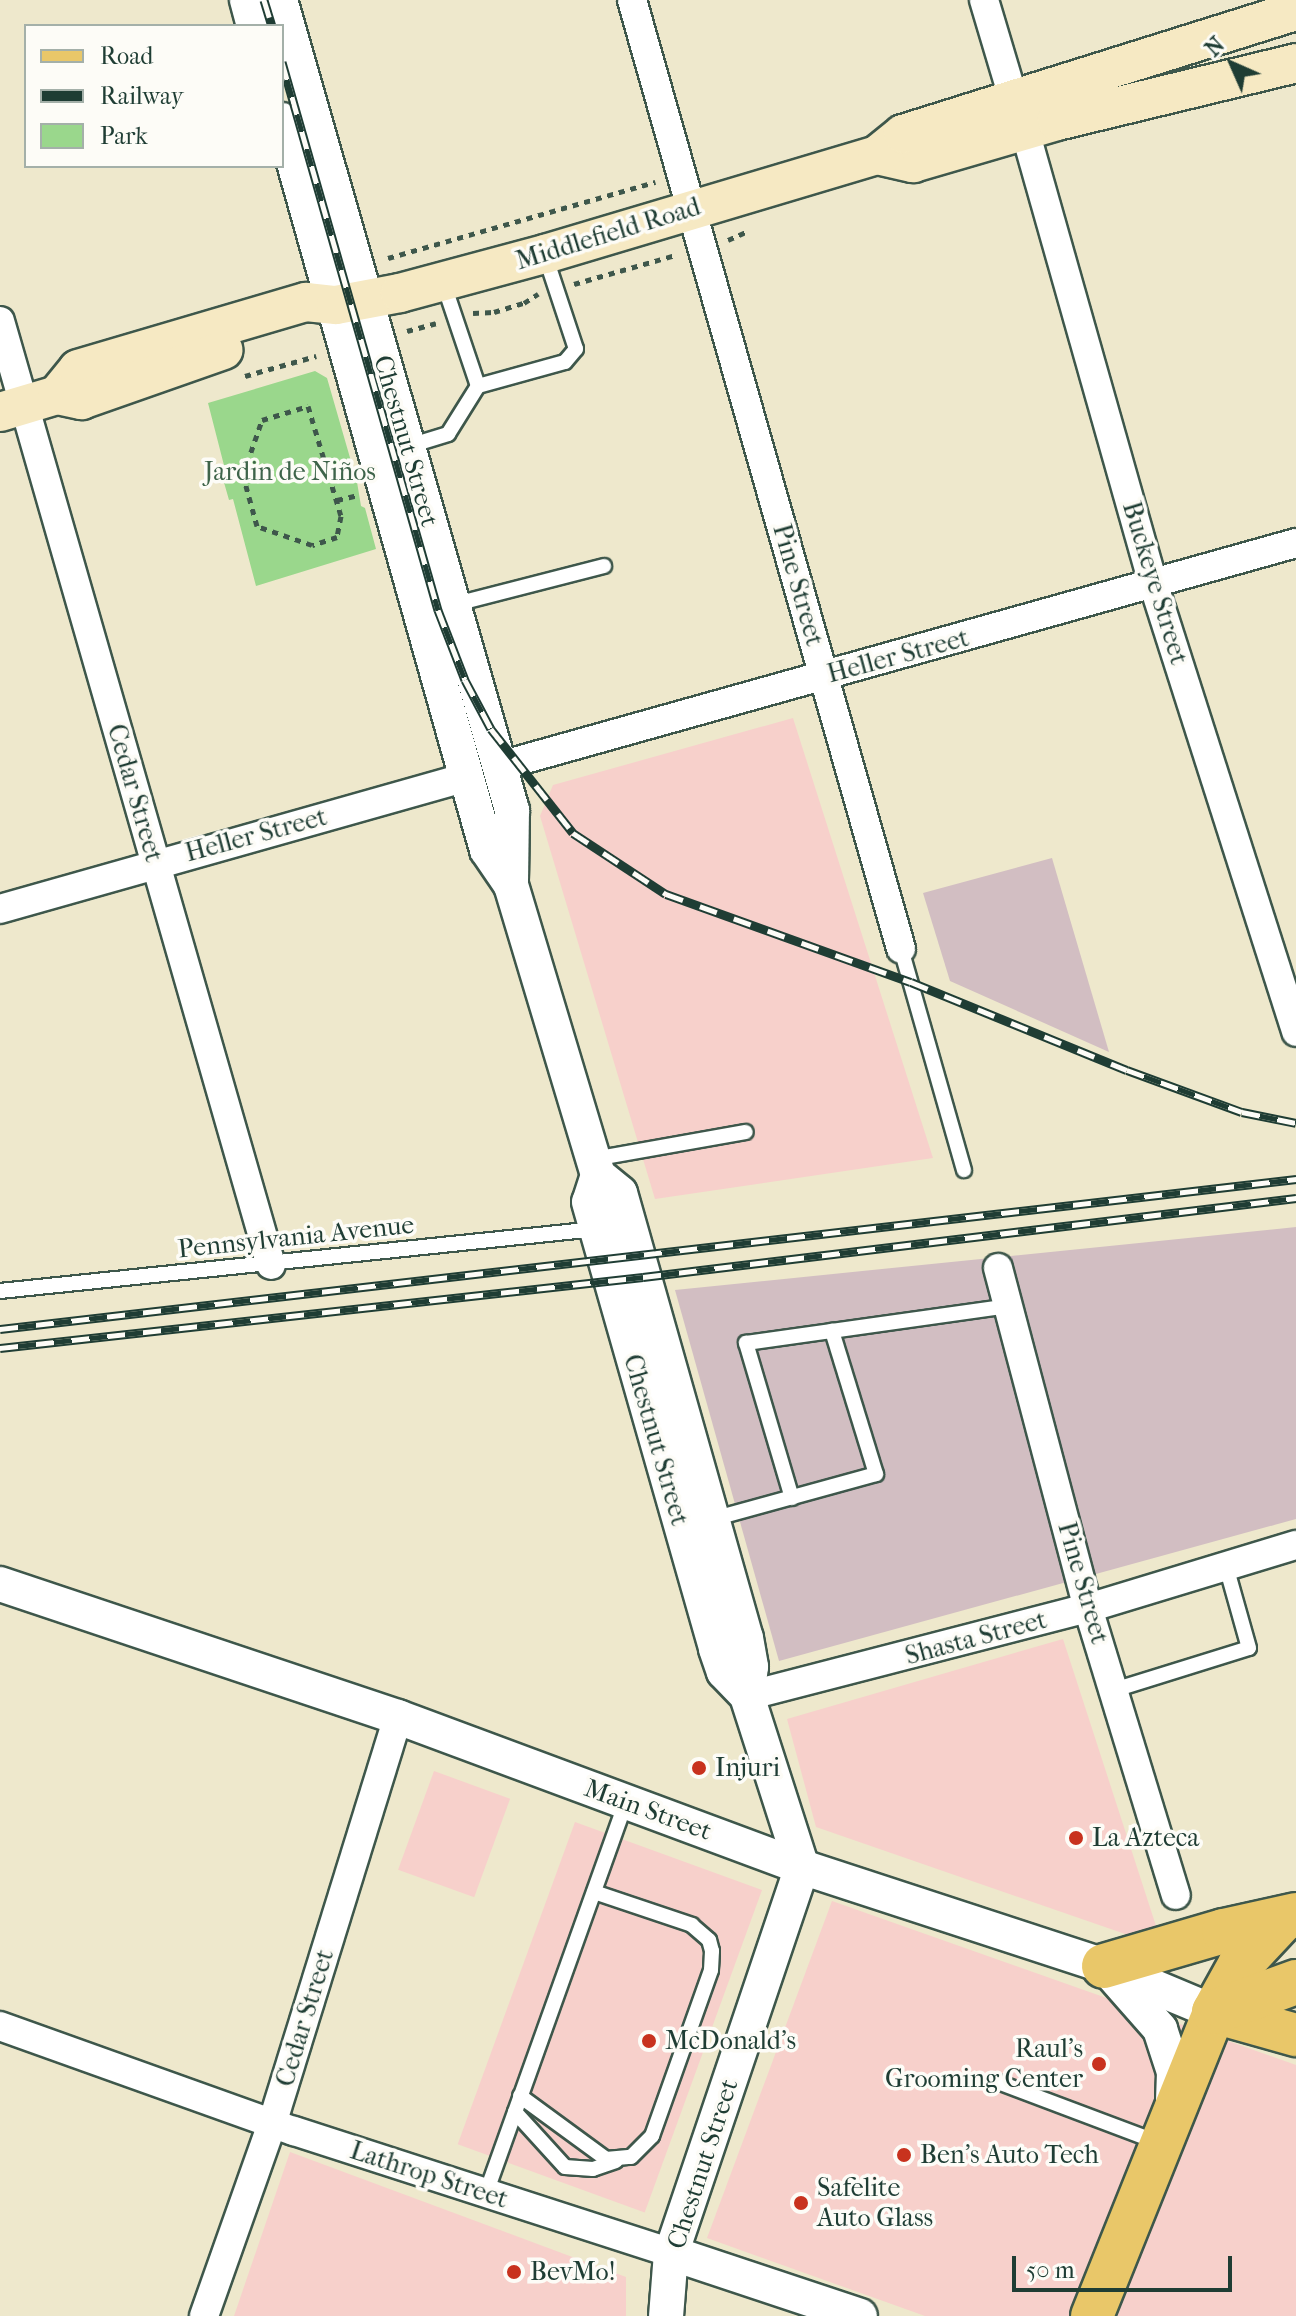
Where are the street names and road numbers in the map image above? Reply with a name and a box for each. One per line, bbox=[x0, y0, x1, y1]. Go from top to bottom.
street label: Middlefield Road bbox=[512, 191, 704, 277]
street label: Chestnut Street bbox=[367, 352, 445, 530]
street label: Buckeye Street bbox=[1115, 498, 1195, 668]
street label: Pine Street bbox=[766, 520, 830, 650]
street label: Heller Street bbox=[824, 622, 972, 690]
street label: Cedar Street bbox=[100, 721, 170, 865]
street label: Heller Street bbox=[182, 801, 330, 869]
street label: Pennsylvania Avenue bbox=[176, 1209, 416, 1265]
street label: Chestnut Street bbox=[617, 1351, 695, 1529]
street label: Pine Street bbox=[1051, 1518, 1115, 1648]
street label: Shasta Street bbox=[902, 1604, 1050, 1672]
street label: Main Street bbox=[580, 1773, 716, 1847]
street label: Cedar Street bbox=[269, 1946, 341, 2090]
street label: Chestnut Street bbox=[661, 2075, 745, 2253]
street label: Lathrop Street bbox=[346, 2135, 512, 2215]

